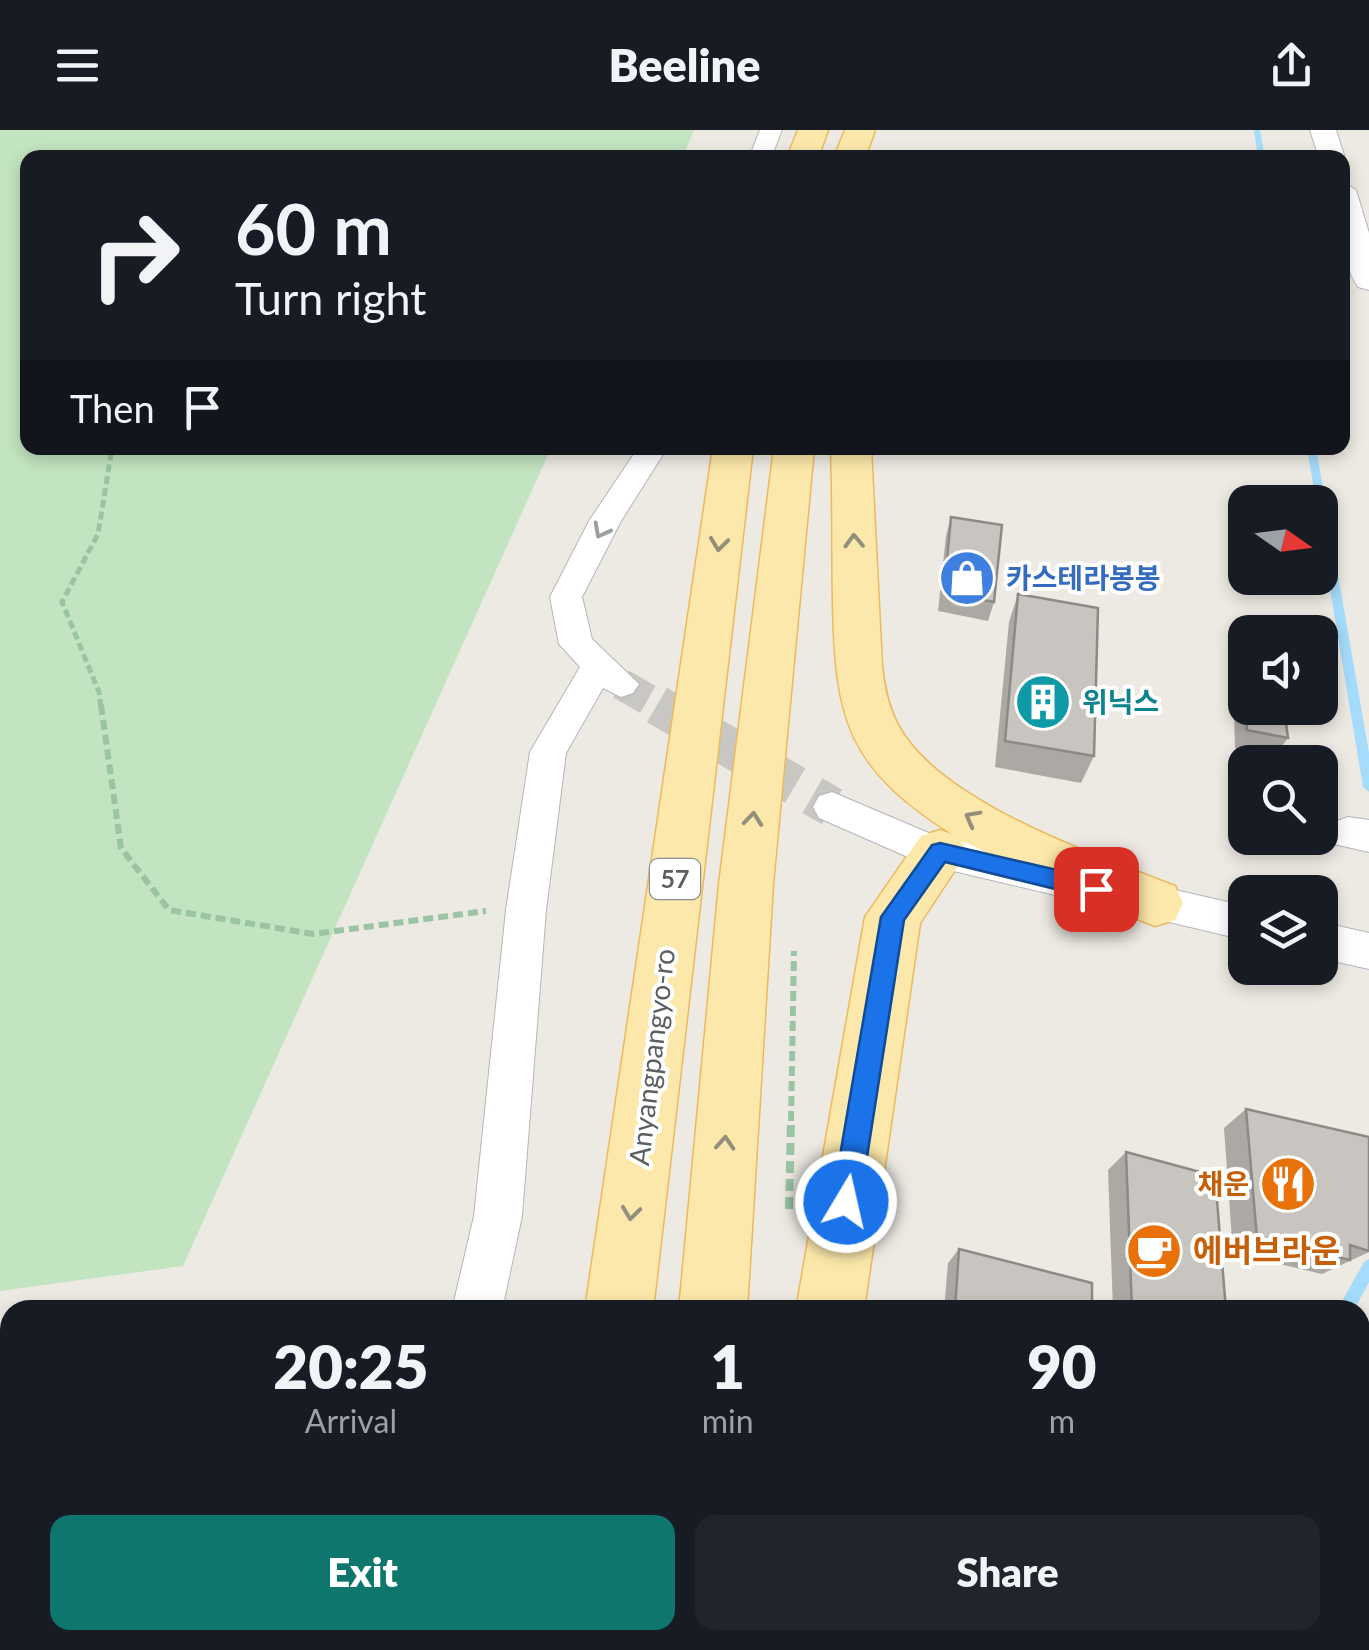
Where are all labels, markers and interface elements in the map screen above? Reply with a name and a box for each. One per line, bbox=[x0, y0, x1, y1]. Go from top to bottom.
icon: menu bbox=[50, 38, 105, 93]
text: Beeline bbox=[609, 38, 760, 92]
icon: share bbox=[1264, 38, 1319, 93]
text: 60 m bbox=[235, 186, 392, 270]
icon: right bbox=[70, 190, 200, 320]
text: Turn right bbox=[235, 271, 426, 325]
icon: arrive bbox=[175, 380, 230, 435]
text: Then bbox=[70, 385, 155, 431]
north arrow bbox=[1228, 485, 1338, 595]
map controls bbox=[1228, 485, 1338, 985]
one-way arrow bbox=[593, 520, 613, 538]
one-way arrow bbox=[843, 533, 864, 549]
one-way arrow bbox=[709, 536, 730, 552]
shop icon: 카스테라봉봉 bbox=[937, 548, 997, 608]
place label: 카스테라봉봉 bbox=[1006, 560, 1161, 594]
button: sound bbox=[1228, 615, 1338, 725]
building icon: 위닉스 bbox=[1013, 672, 1073, 732]
place label: 위닉스 bbox=[1082, 684, 1159, 718]
button: search bbox=[1228, 745, 1338, 855]
one-way arrow bbox=[964, 810, 982, 830]
one-way arrow bbox=[741, 811, 763, 827]
pin bbox=[1054, 847, 1139, 932]
road number: 57 bbox=[650, 859, 700, 899]
icon: arrive bbox=[1069, 862, 1124, 917]
button: layers bbox=[1228, 875, 1338, 985]
street label: Anyangpangyo-ro bbox=[621, 947, 681, 1167]
one-way arrow bbox=[714, 1135, 736, 1151]
position arrow bbox=[794, 1150, 898, 1254]
restaurant icon: 채운 bbox=[1258, 1154, 1318, 1214]
place label: 채운 bbox=[1197, 1166, 1249, 1200]
one-way arrow bbox=[622, 1205, 643, 1222]
cafe icon: 에버브라운 bbox=[1124, 1221, 1184, 1281]
place label: 에버브라운 bbox=[1193, 1230, 1340, 1269]
text: 20:25 bbox=[273, 1330, 428, 1402]
text: 1 bbox=[710, 1330, 745, 1402]
text: 90 bbox=[1027, 1330, 1097, 1402]
text: Arrival bbox=[305, 1401, 397, 1440]
text: min bbox=[702, 1401, 754, 1440]
text: m bbox=[1049, 1401, 1075, 1440]
button: Exit bbox=[50, 1515, 675, 1630]
button: Share bbox=[695, 1515, 1320, 1630]

